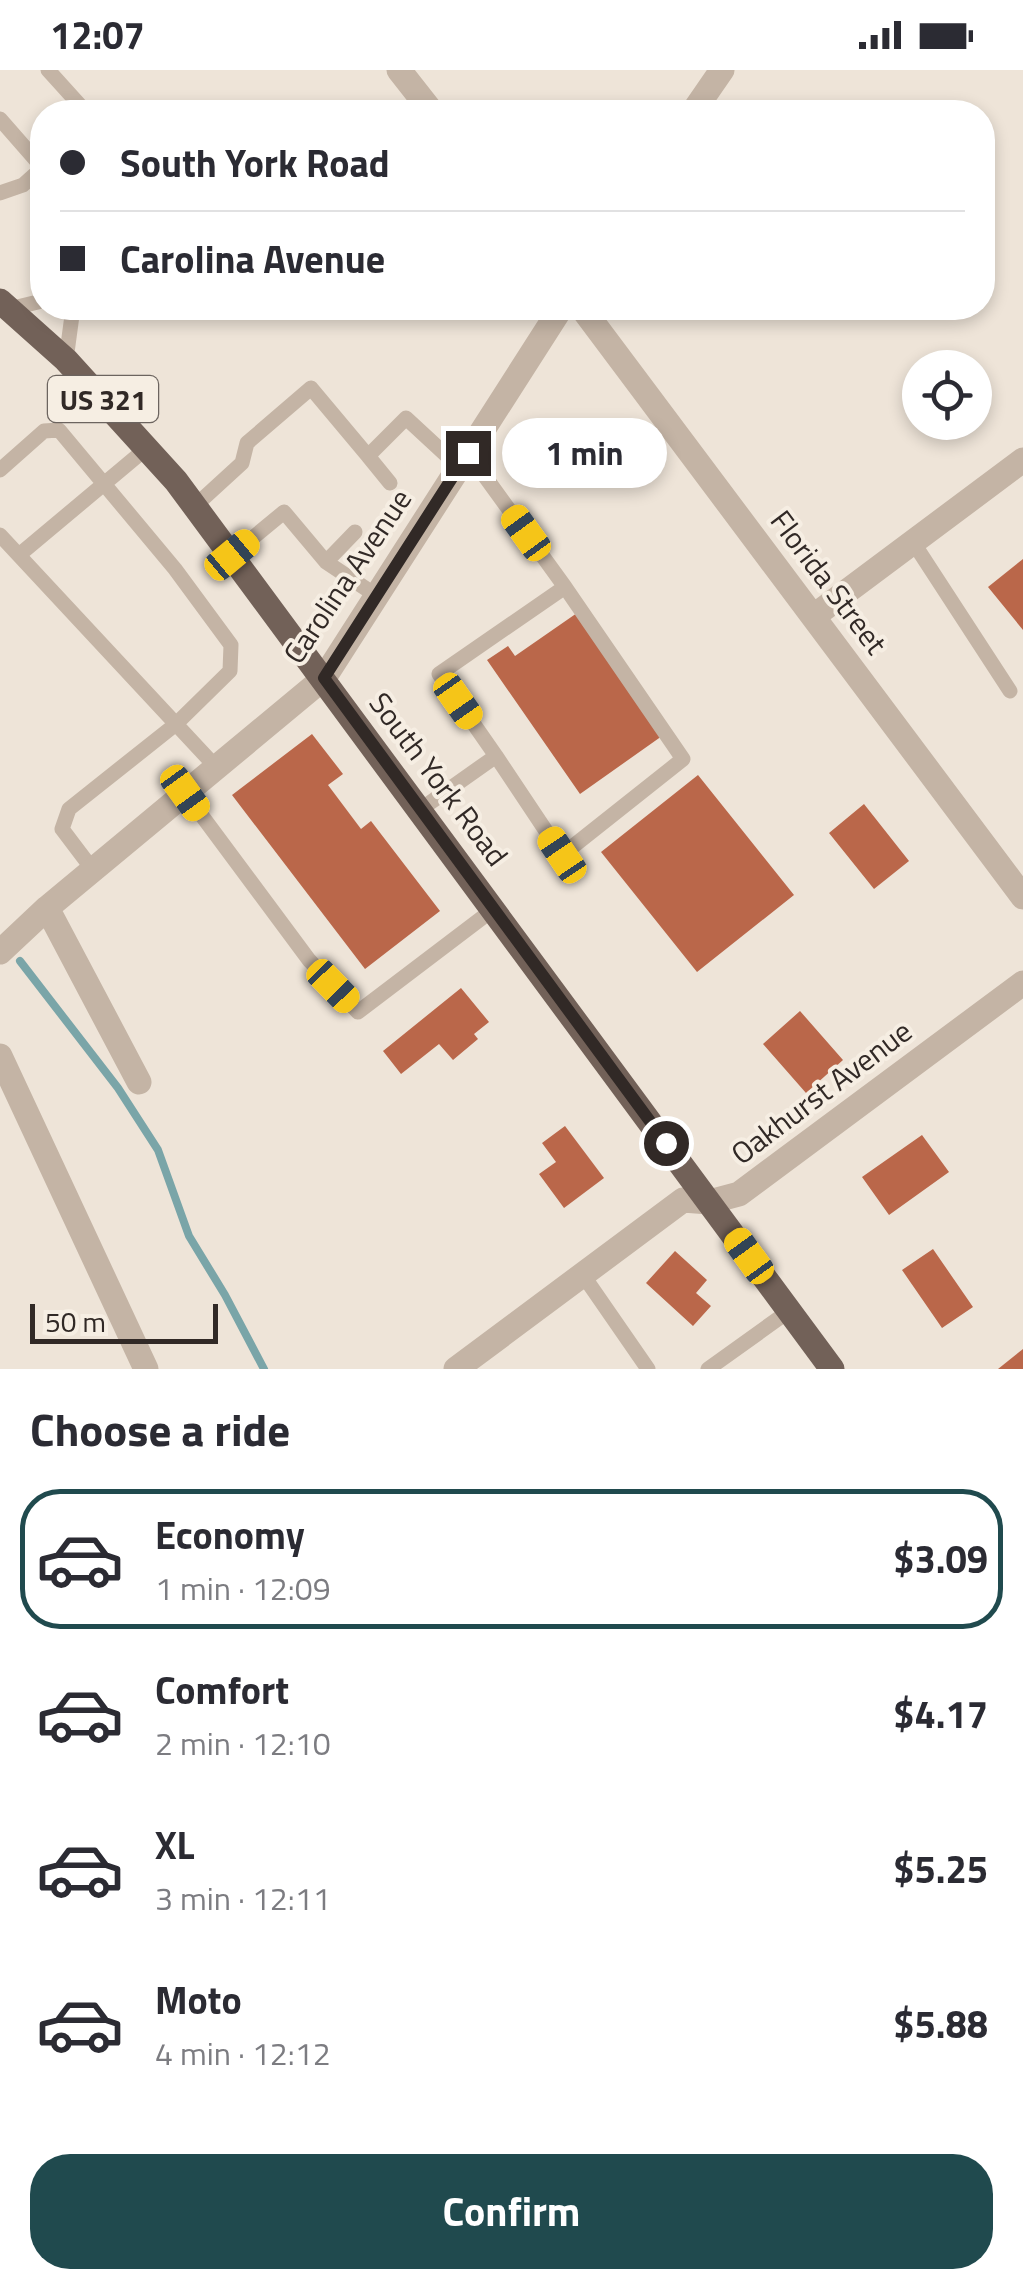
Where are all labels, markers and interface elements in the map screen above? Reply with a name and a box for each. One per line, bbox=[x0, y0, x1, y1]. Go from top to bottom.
text: 12:07 bbox=[50, 6, 145, 64]
text: South York Road bbox=[120, 134, 390, 192]
text: Carolina Avenue bbox=[120, 230, 385, 288]
map controls bbox=[902, 350, 992, 440]
button: locate bbox=[902, 350, 992, 440]
road number: US 321 bbox=[48, 376, 158, 422]
callout: 1 min bbox=[503, 418, 668, 488]
text: 1 min bbox=[546, 429, 623, 477]
route end bbox=[446, 431, 491, 476]
street label: Carolina Avenue bbox=[271, 479, 423, 673]
car bbox=[496, 500, 556, 566]
street label: Florida Street bbox=[759, 500, 899, 664]
car bbox=[199, 524, 265, 586]
car bbox=[429, 668, 487, 734]
street label: South York Road bbox=[358, 682, 520, 876]
car bbox=[155, 760, 215, 826]
car bbox=[533, 822, 591, 888]
car bbox=[301, 954, 365, 1018]
street label: Oakhurst Avenue bbox=[721, 1008, 921, 1176]
route start bbox=[644, 1121, 689, 1166]
car bbox=[719, 1223, 779, 1289]
scale bar bbox=[30, 1299, 218, 1344]
text: 50 m bbox=[45, 1300, 106, 1343]
text: Choose a ride bbox=[30, 1395, 290, 1463]
text: Economy bbox=[155, 1506, 305, 1564]
icon: car bbox=[35, 1514, 125, 1604]
text: $3.09 bbox=[893, 1530, 988, 1588]
text: 1 min · 12:09 bbox=[155, 1564, 331, 1612]
text: Comfort bbox=[155, 1661, 289, 1719]
icon: car bbox=[35, 1669, 125, 1759]
text: $4.17 bbox=[893, 1685, 988, 1743]
text: 2 min · 12:10 bbox=[155, 1719, 331, 1767]
text: XL bbox=[155, 1816, 195, 1874]
icon: car bbox=[35, 1824, 125, 1914]
text: $5.25 bbox=[893, 1840, 988, 1898]
text: 3 min · 12:11 bbox=[155, 1874, 331, 1922]
text: Moto bbox=[155, 1971, 242, 2029]
icon: car bbox=[35, 1979, 125, 2069]
text: $5.88 bbox=[893, 1995, 988, 2053]
text: 4 min · 12:12 bbox=[155, 2029, 331, 2077]
button: Confirm bbox=[30, 2154, 993, 2269]

